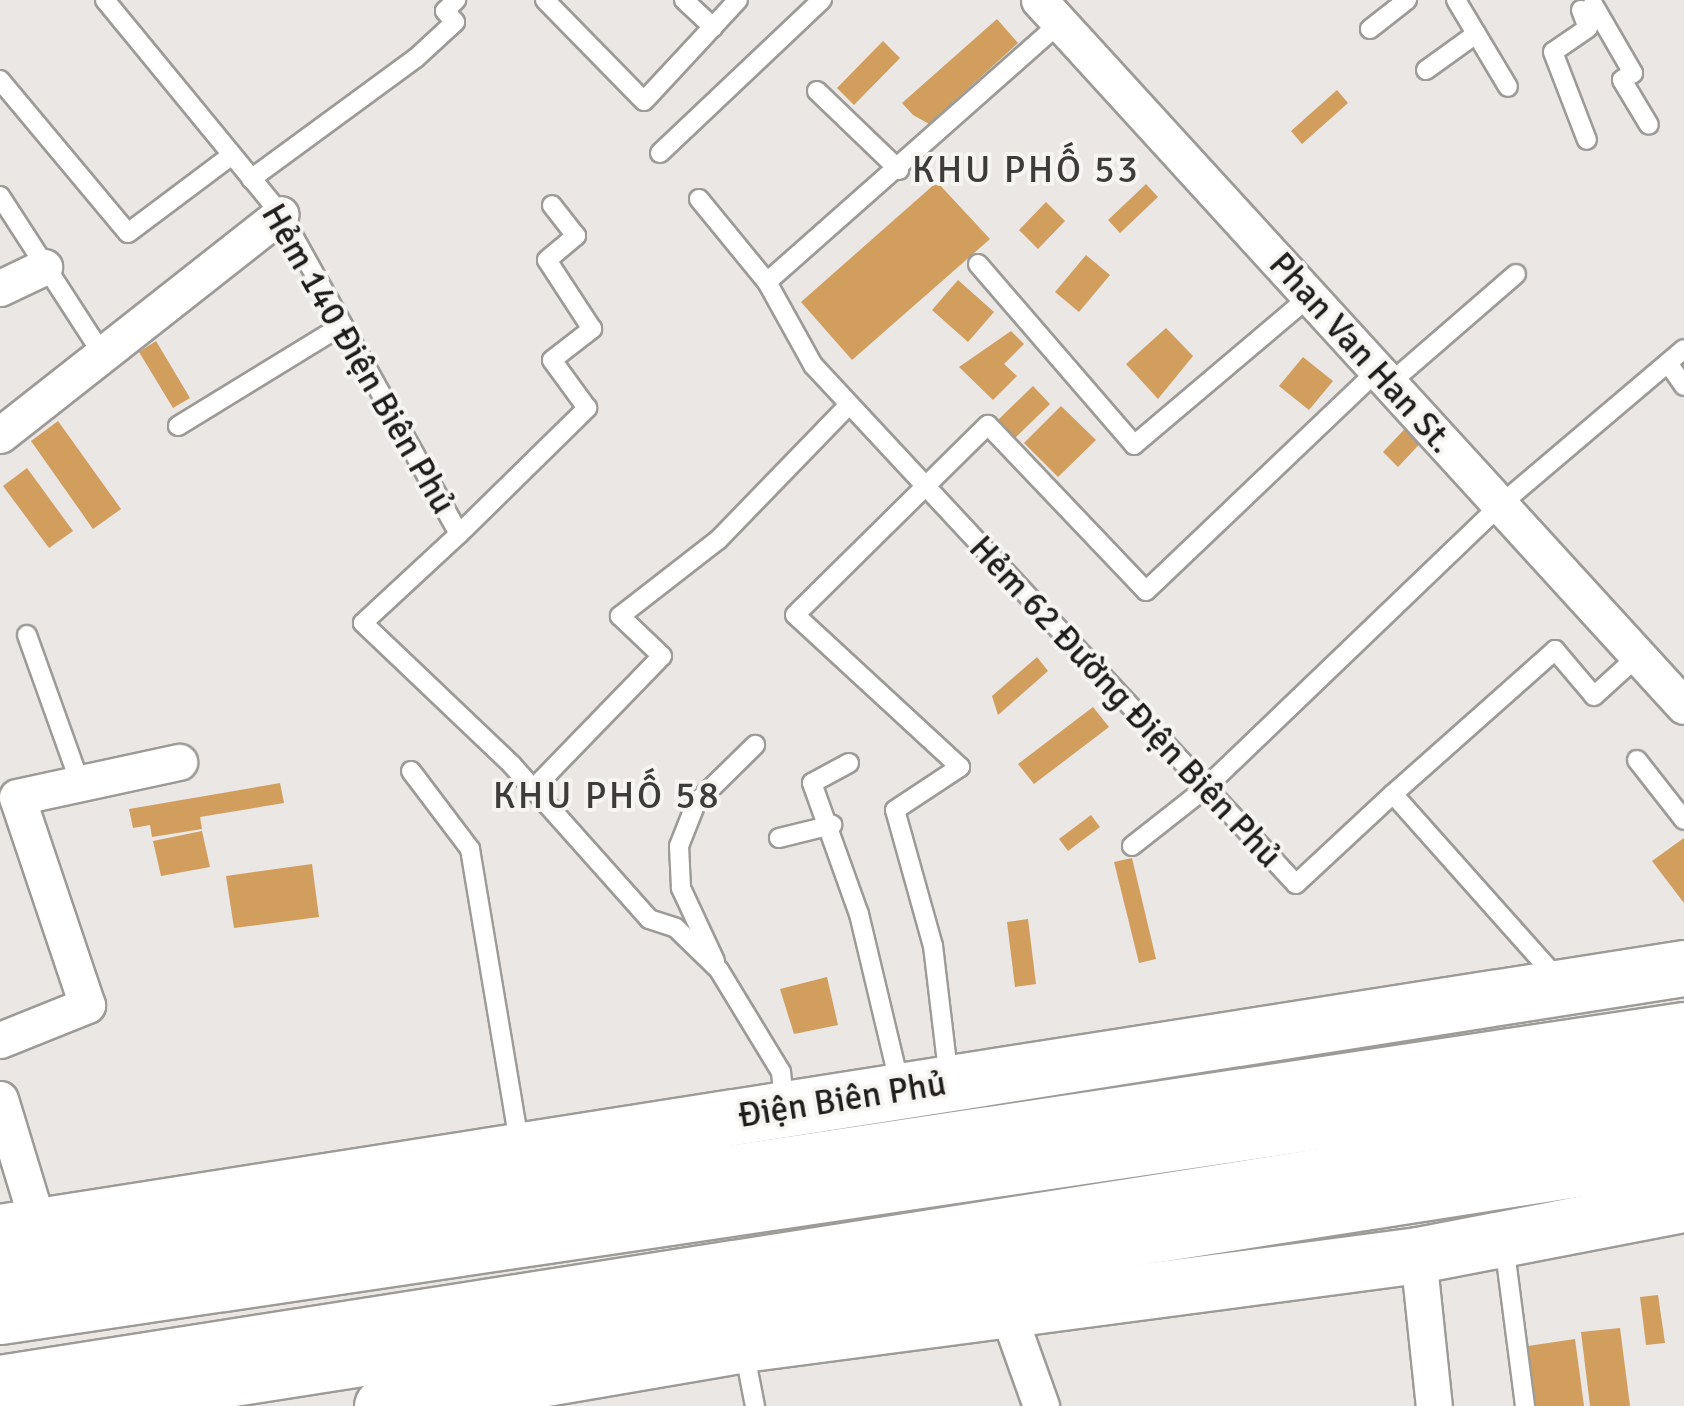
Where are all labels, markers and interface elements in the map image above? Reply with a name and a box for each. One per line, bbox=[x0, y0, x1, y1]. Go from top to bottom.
district label: KHU PHỐ 53 bbox=[912, 147, 1140, 193]
street label: Hẻm 140 Điện Biên Phủ bbox=[252, 196, 464, 522]
street label: Phan Van Han St. bbox=[1260, 244, 1462, 462]
street label: Hẻm 62 Đường Điện Biên Phủ bbox=[960, 527, 1290, 877]
district label: KHU PHỐ 58 bbox=[493, 773, 721, 819]
street label: Điện Biên Phủ bbox=[735, 1063, 949, 1137]

